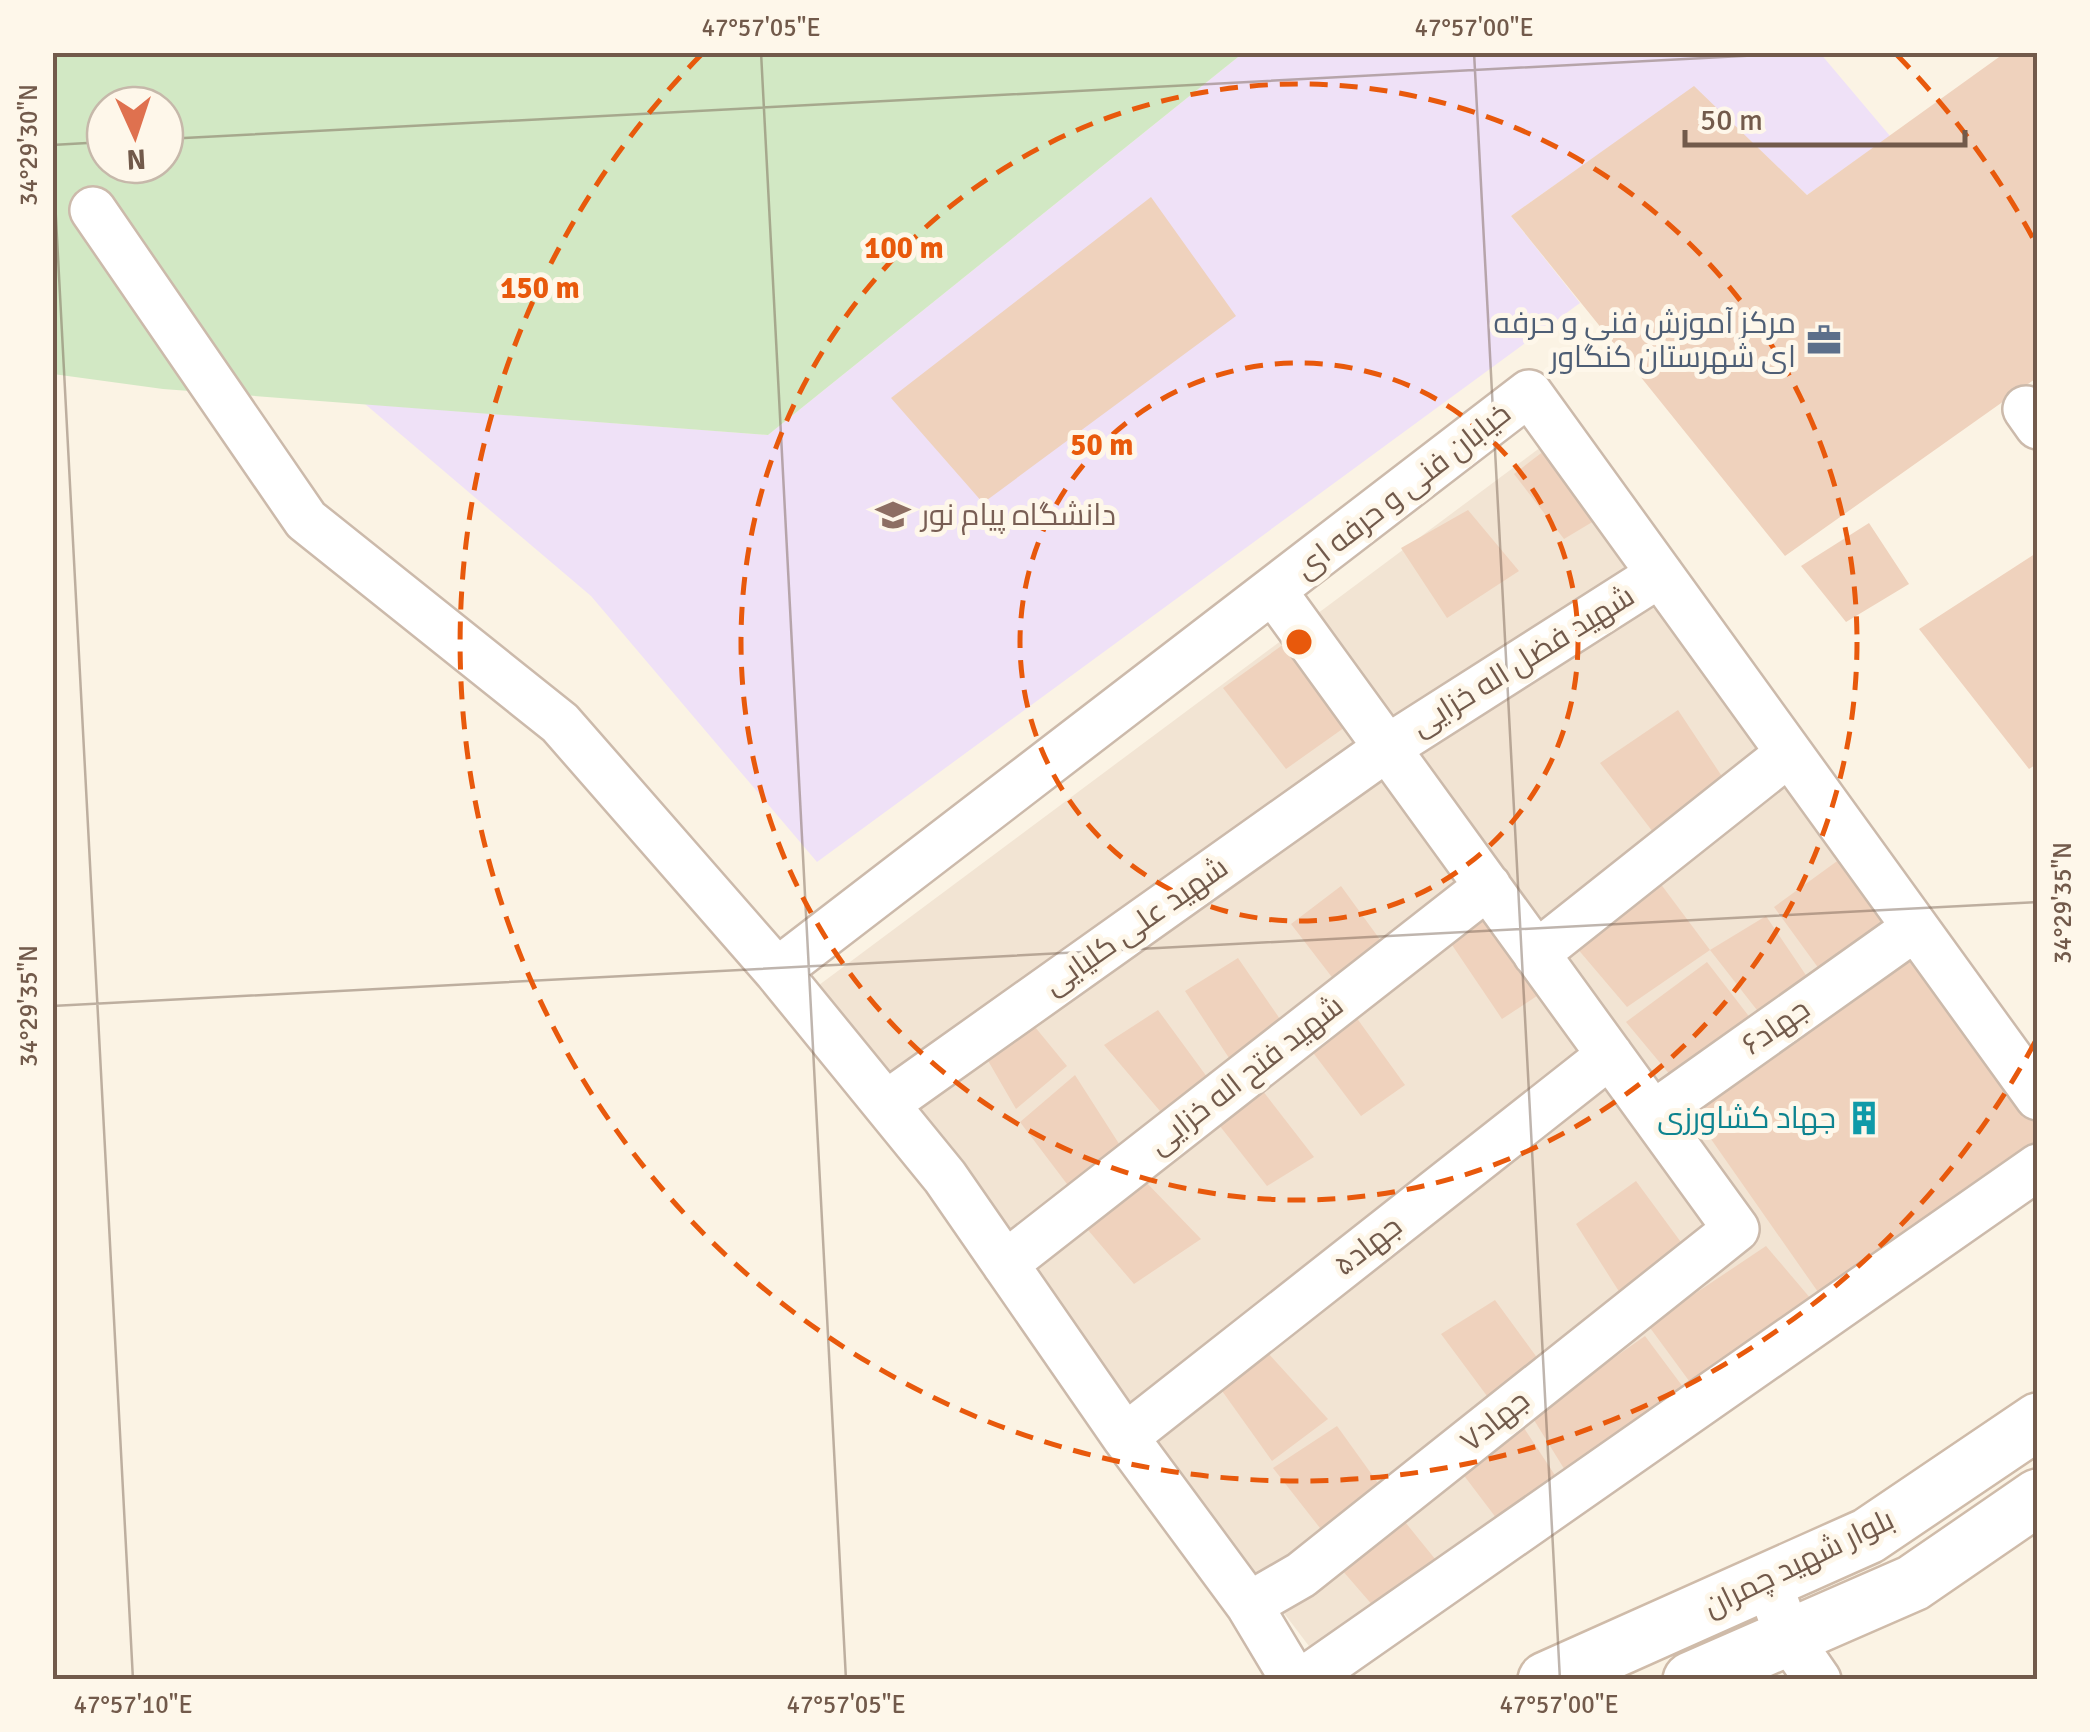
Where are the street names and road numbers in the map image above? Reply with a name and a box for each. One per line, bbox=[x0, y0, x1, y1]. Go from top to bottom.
street label: خیابان فنی و حرفه ای bbox=[1288, 395, 1518, 587]
street label: شهید فضل اله خزایی bbox=[1405, 577, 1641, 745]
street label: شهید علی کلیایی bbox=[1037, 849, 1235, 1003]
street label: شهید فتح اله خزایی bbox=[1141, 987, 1351, 1163]
street label: جهاد۶ bbox=[1735, 991, 1817, 1063]
street label: جهاد۵ bbox=[1327, 1208, 1409, 1284]
street label: جهاد۷ bbox=[1453, 1382, 1537, 1460]
street label: بلوار شهید چمران bbox=[1698, 1501, 1900, 1625]

